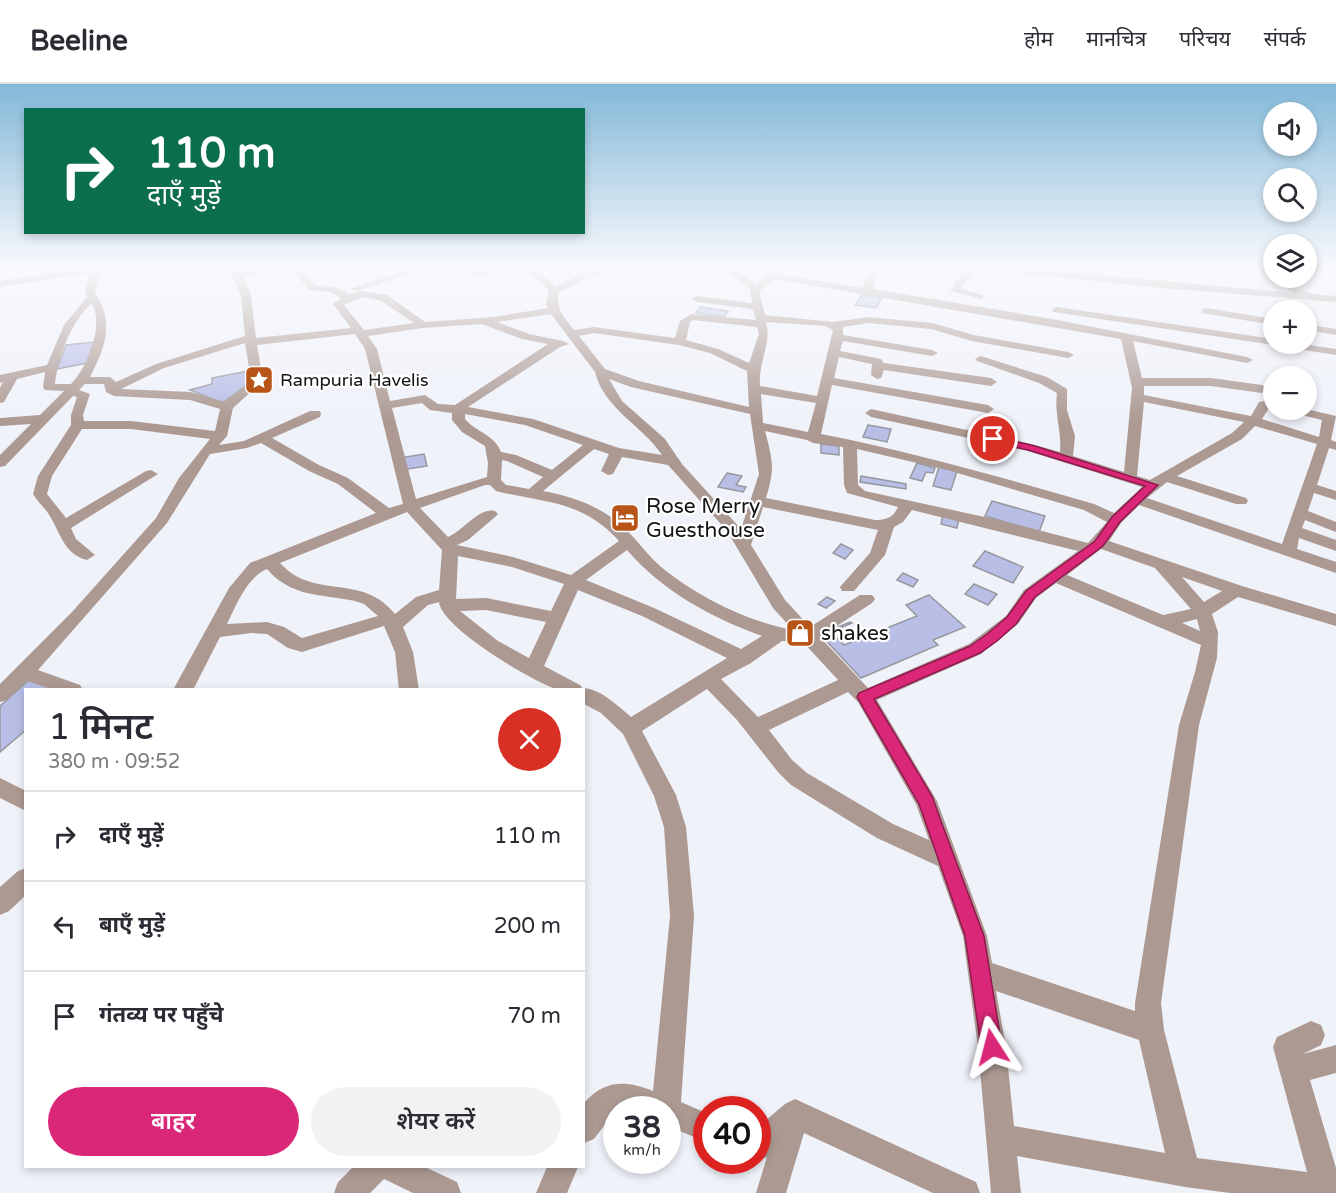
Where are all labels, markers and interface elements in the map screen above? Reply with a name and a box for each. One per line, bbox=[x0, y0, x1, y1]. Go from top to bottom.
text: Beeline bbox=[30, 24, 128, 58]
text: होम bbox=[1024, 27, 1053, 52]
text: मानचित्र bbox=[1086, 27, 1146, 52]
text: परिचय bbox=[1179, 27, 1231, 52]
text: संपर्क bbox=[1264, 27, 1306, 52]
map controls bbox=[1263, 102, 1317, 420]
button: sound bbox=[1263, 102, 1317, 156]
text: 110 m bbox=[147, 128, 276, 179]
icon: right bbox=[48, 132, 126, 210]
button: search bbox=[1263, 168, 1317, 222]
text: दाएँ मुड़ें bbox=[147, 179, 221, 212]
button: layers bbox=[1263, 234, 1317, 288]
button: + bbox=[1263, 300, 1317, 354]
place icon: Rampuria Havelis bbox=[243, 364, 275, 396]
button: − bbox=[1263, 366, 1317, 420]
place label: Rampuria Havelis bbox=[280, 369, 429, 391]
pin bbox=[967, 413, 1018, 464]
icon: arrive bbox=[976, 422, 1009, 455]
place label: Rose Merry Guesthouse bbox=[646, 494, 765, 543]
hotel icon: Rose Merry Guesthouse bbox=[609, 502, 641, 534]
shop icon: shakes bbox=[784, 617, 816, 649]
place label: shakes bbox=[821, 621, 889, 646]
text: 1 मिनट bbox=[48, 706, 153, 749]
button: close bbox=[498, 708, 561, 771]
text: 380 m · 09:52 bbox=[48, 750, 180, 774]
icon: right bbox=[48, 820, 81, 853]
text: दाएँ मुड़ें bbox=[99, 822, 164, 848]
text: 110 m bbox=[494, 823, 561, 849]
icon: left bbox=[48, 910, 81, 943]
text: बाएँ मुड़ें bbox=[99, 912, 165, 938]
text: 200 m bbox=[494, 913, 561, 939]
icon: arrive bbox=[48, 1000, 81, 1033]
text: गंतव्य पर पहुँचे bbox=[99, 1002, 224, 1028]
text: 70 m bbox=[507, 1003, 561, 1029]
position arrow bbox=[960, 1015, 1024, 1079]
button: बाहर bbox=[48, 1087, 299, 1156]
button: शेयर करें bbox=[311, 1087, 561, 1156]
speed limit sign: 40 bbox=[693, 1096, 771, 1174]
text: 38 bbox=[623, 1109, 661, 1146]
text: km/h bbox=[623, 1141, 661, 1159]

